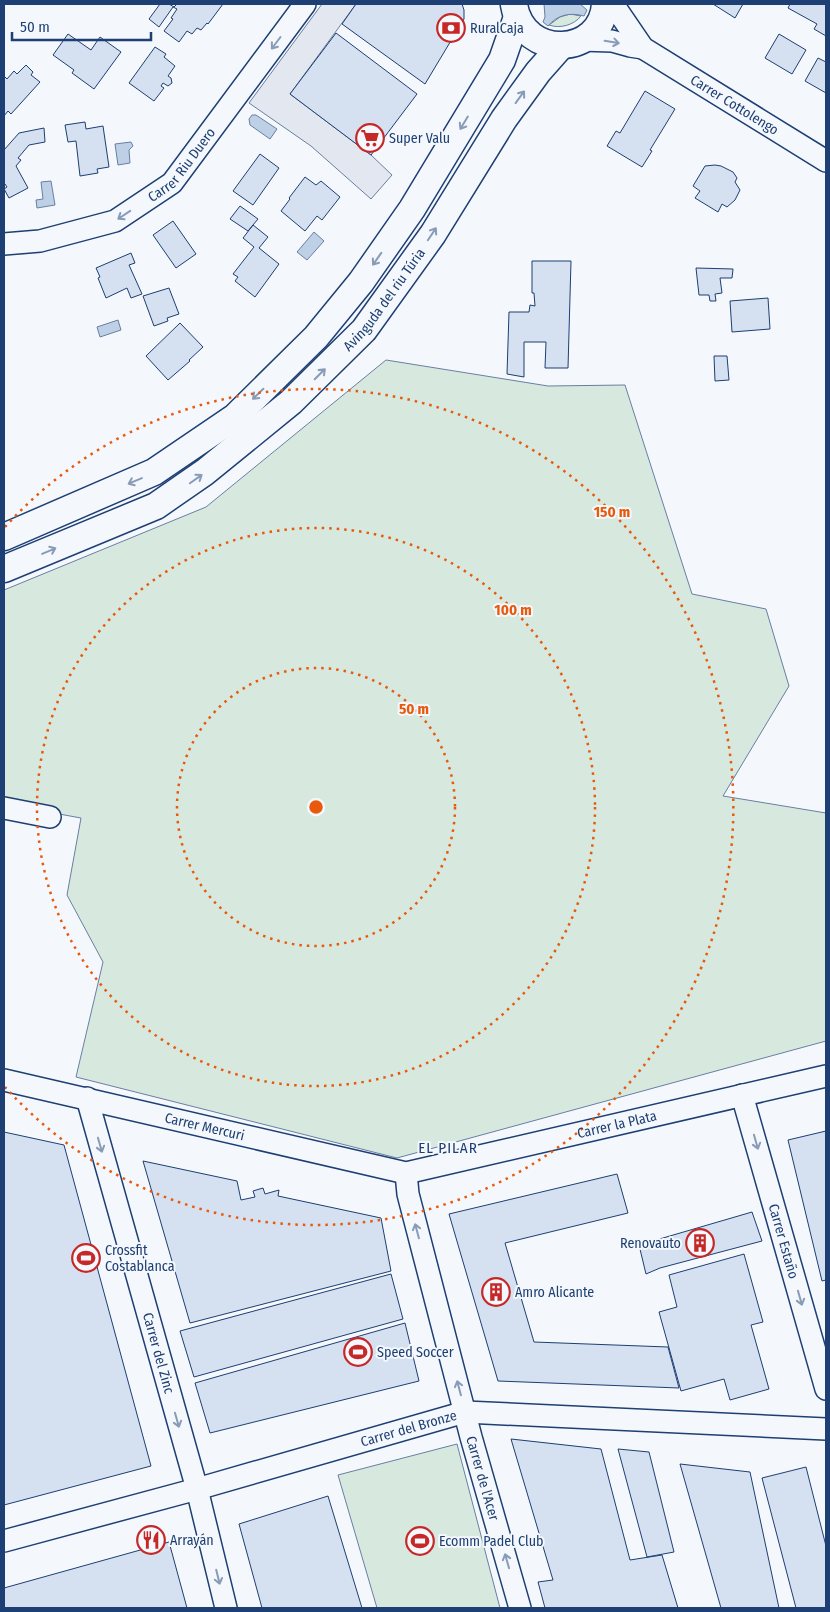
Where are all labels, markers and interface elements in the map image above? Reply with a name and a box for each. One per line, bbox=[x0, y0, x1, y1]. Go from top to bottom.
scale bar bbox=[12, 10, 151, 42]
bank icon: RuralCaja bbox=[436, 13, 466, 43]
text: 50 m bbox=[20, 18, 50, 36]
place label: RuralCaja bbox=[470, 20, 524, 37]
one-way arrow bbox=[271, 36, 281, 50]
one-way arrow bbox=[604, 38, 620, 48]
street label: Carrer Cottolengo bbox=[687, 71, 782, 138]
one-way arrow bbox=[515, 90, 525, 104]
one-way arrow bbox=[459, 115, 469, 129]
supermarket icon: Super Valu bbox=[355, 123, 385, 153]
street label: Carrer Riu Duero bbox=[144, 124, 219, 205]
place label: Super Valu bbox=[389, 130, 450, 147]
one-way arrow bbox=[117, 210, 131, 220]
one-way arrow bbox=[427, 227, 438, 241]
street label: Avinguda del riu Túria bbox=[339, 245, 429, 354]
one-way arrow bbox=[372, 252, 382, 266]
one-way arrow bbox=[314, 367, 326, 380]
one-way arrow bbox=[252, 388, 264, 400]
one-way arrow bbox=[189, 474, 203, 484]
one-way arrow bbox=[128, 476, 143, 486]
text: 150 m bbox=[594, 503, 630, 521]
one-way arrow bbox=[41, 546, 56, 555]
text: 100 m bbox=[494, 601, 532, 619]
text: 50 m bbox=[399, 700, 429, 718]
centre of rings bbox=[307, 798, 325, 816]
street label: Carrer la Plata bbox=[575, 1107, 658, 1142]
street label: Carrer Mercuri bbox=[163, 1109, 246, 1144]
one-way arrow bbox=[751, 1134, 761, 1150]
one-way arrow bbox=[96, 1137, 106, 1153]
district label: EL PILAR bbox=[418, 1139, 478, 1157]
street label: Carrer Estaño bbox=[765, 1202, 803, 1280]
one-way arrow bbox=[412, 1223, 421, 1239]
building icon: Renovauto bbox=[685, 1228, 715, 1258]
place label: Renovauto bbox=[620, 1235, 681, 1252]
place label: Crossfit Costablanca bbox=[105, 1242, 175, 1275]
sports icon: Crossfit Costablanca bbox=[71, 1243, 101, 1273]
building icon: Amro Alicante bbox=[481, 1277, 511, 1307]
place label: Amro Alicante bbox=[515, 1284, 594, 1301]
one-way arrow bbox=[796, 1290, 806, 1306]
street label: Carrer del Zinc bbox=[139, 1311, 178, 1396]
sports icon: Speed Soccer bbox=[343, 1337, 373, 1367]
place label: Speed Soccer bbox=[377, 1344, 454, 1361]
one-way arrow bbox=[454, 1380, 463, 1396]
street label: Carrer del Bronze bbox=[359, 1406, 459, 1450]
one-way arrow bbox=[173, 1411, 183, 1427]
street label: Carrer de l'Acer bbox=[463, 1434, 503, 1522]
restaurant icon: Arrayán bbox=[136, 1525, 166, 1555]
sports icon: Ecomm Padel Club bbox=[405, 1526, 435, 1556]
place label: Arrayán bbox=[170, 1532, 214, 1549]
place label: Ecomm Padel Club bbox=[439, 1533, 544, 1550]
one-way arrow bbox=[502, 1554, 511, 1570]
one-way arrow bbox=[214, 1569, 223, 1585]

